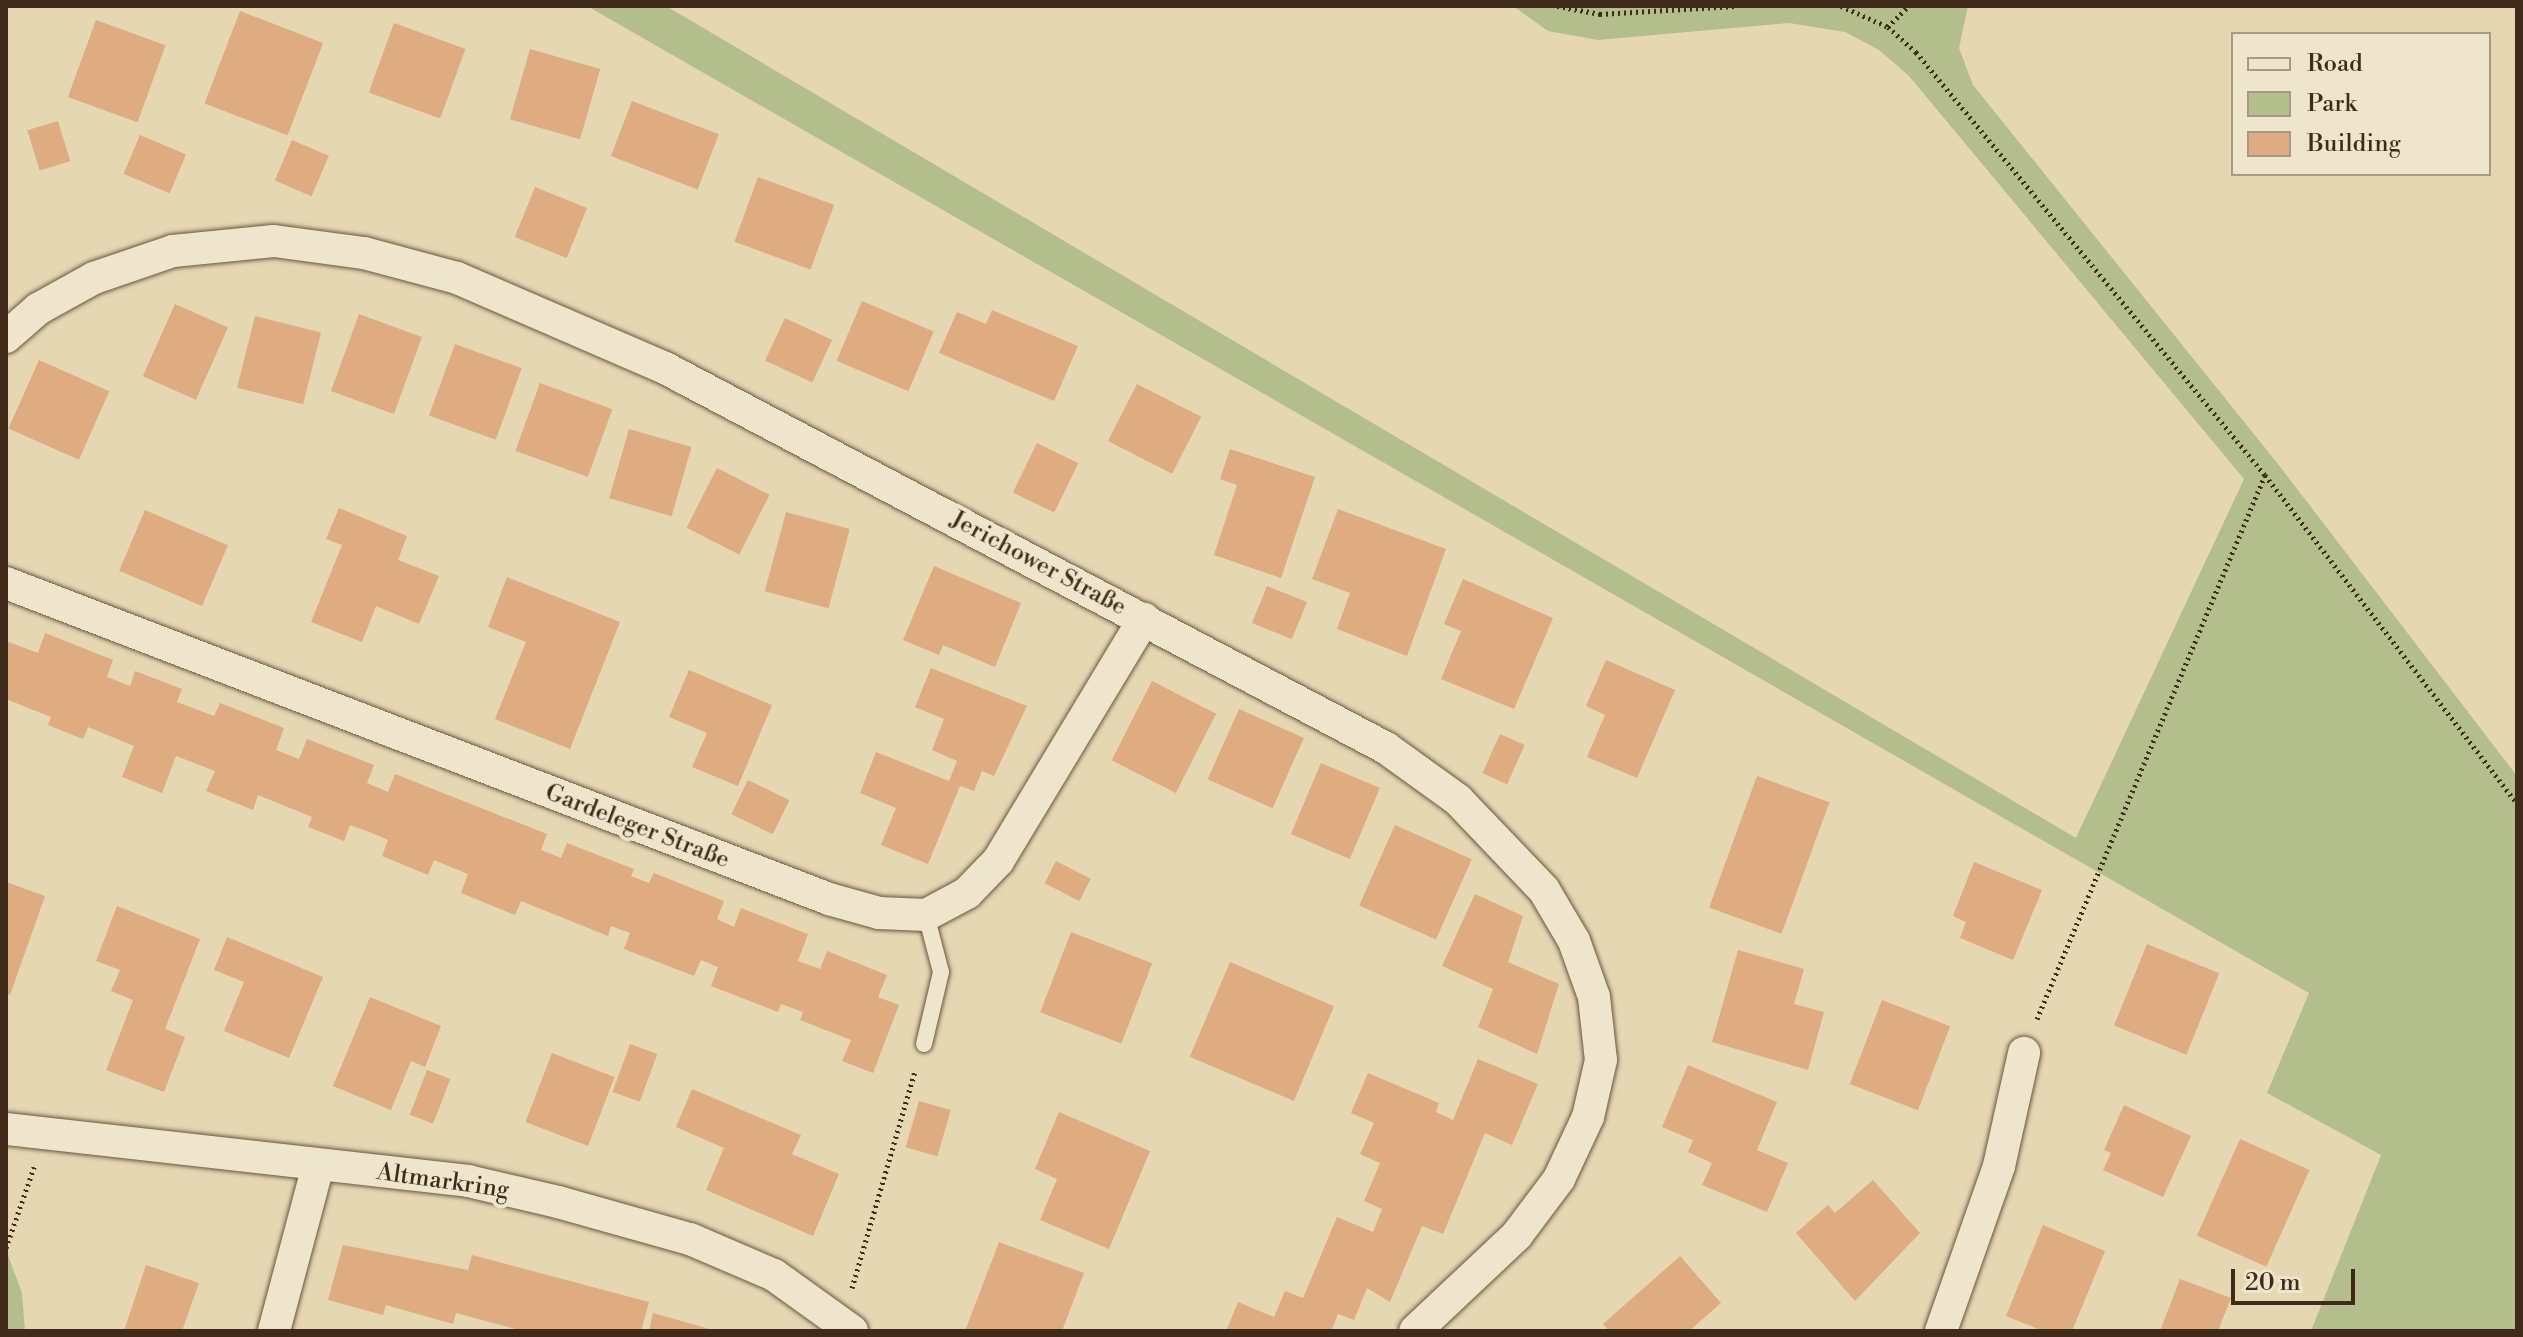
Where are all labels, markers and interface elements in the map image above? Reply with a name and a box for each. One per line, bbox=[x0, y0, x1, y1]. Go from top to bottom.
legend bbox=[2231, 32, 2491, 176]
text: Road bbox=[2307, 49, 2363, 79]
text: Park bbox=[2307, 89, 2357, 119]
text: Building bbox=[2307, 129, 2401, 159]
street label: Jerichower Straße bbox=[945, 506, 1131, 622]
street label: Gardeleger Straße bbox=[541, 779, 733, 875]
street label: Altmarkring bbox=[375, 1158, 511, 1206]
scale bar bbox=[2235, 1253, 2359, 1303]
text: 20 m bbox=[2245, 1268, 2301, 1298]

